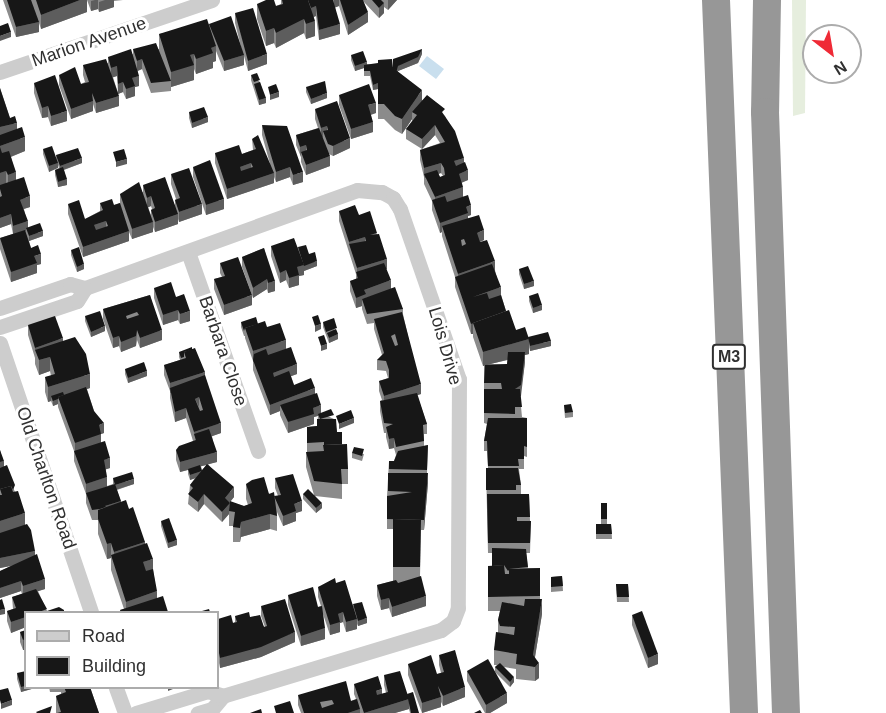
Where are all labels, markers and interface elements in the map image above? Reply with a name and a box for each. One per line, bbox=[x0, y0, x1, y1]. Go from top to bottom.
street label: Marion Avenue bbox=[28, 12, 150, 72]
north arrow bbox=[802, 24, 862, 84]
text: N bbox=[831, 58, 850, 78]
street label: Barbara Close bbox=[194, 293, 252, 409]
street label: Lois Drive bbox=[424, 305, 466, 387]
road number: M3 bbox=[711, 344, 747, 370]
street label: Old Charlton Road bbox=[12, 404, 80, 552]
legend bbox=[24, 611, 219, 689]
text: Road bbox=[82, 626, 125, 646]
text: Building bbox=[82, 656, 146, 676]

